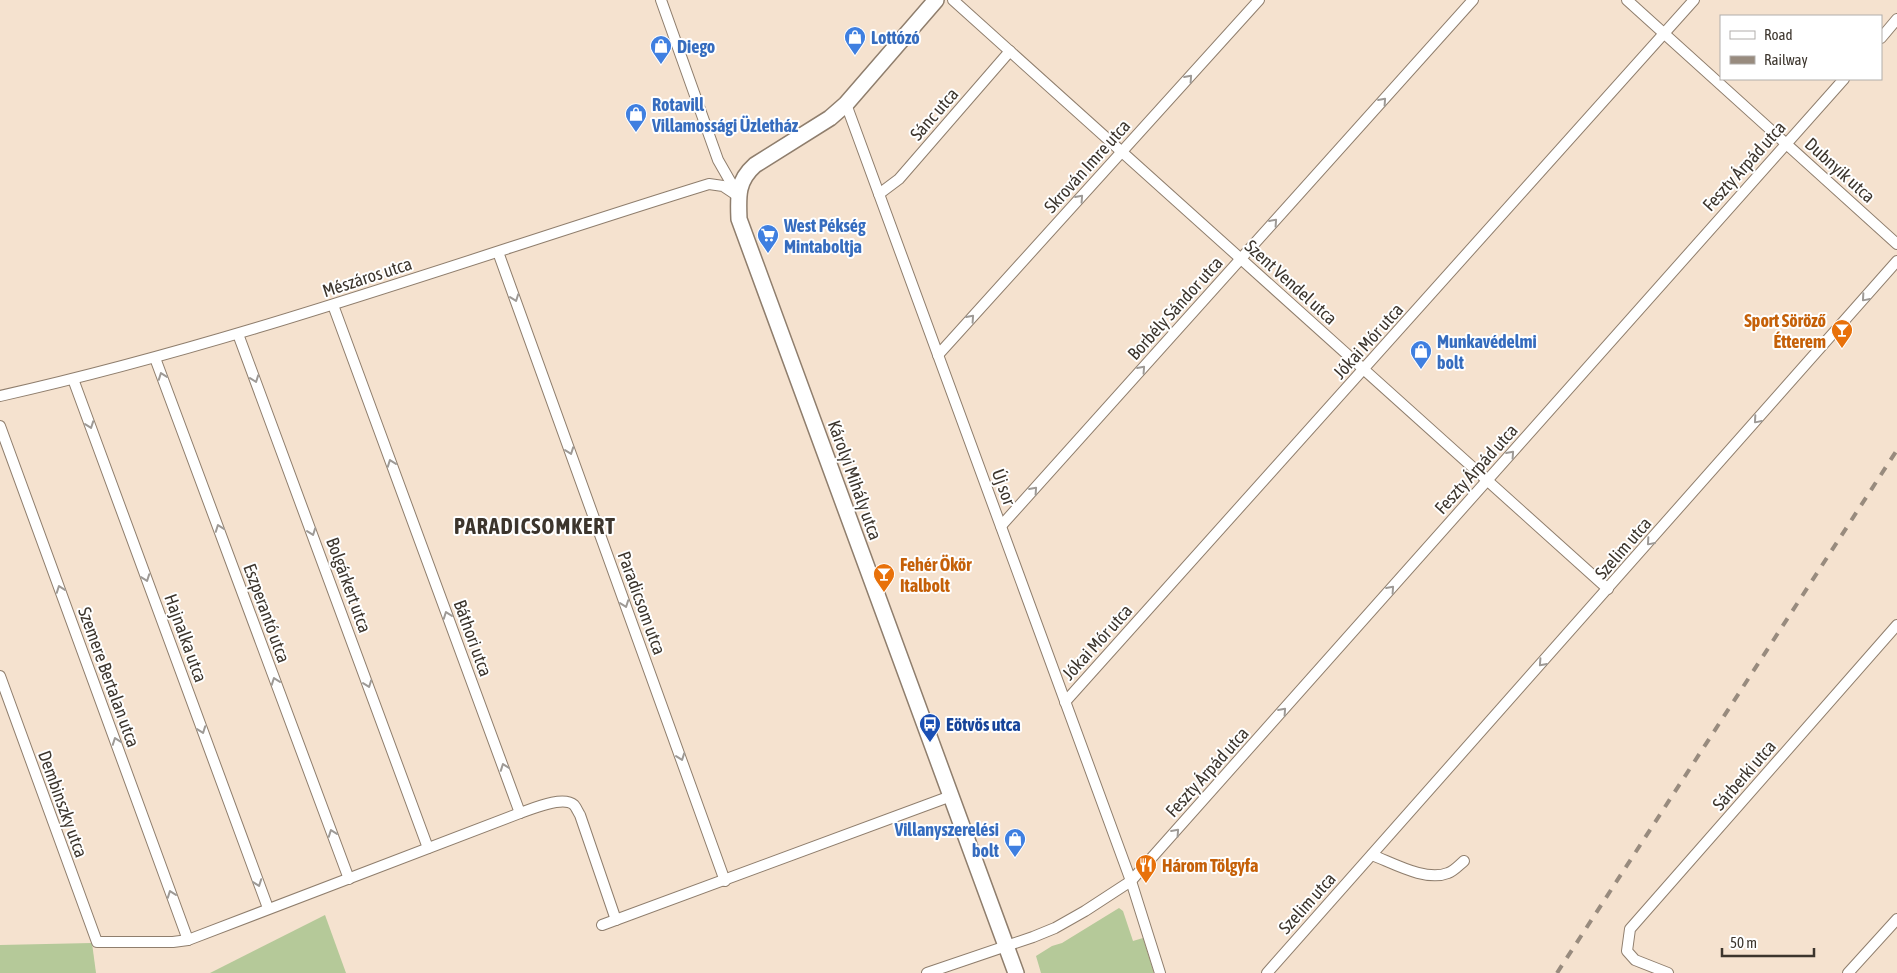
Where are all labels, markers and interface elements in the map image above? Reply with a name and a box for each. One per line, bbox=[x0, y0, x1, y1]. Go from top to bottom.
legend bbox=[1720, 15, 1882, 80]
shop icon: Lottózó bbox=[843, 25, 867, 56]
text: Road bbox=[1764, 26, 1793, 43]
place label: Lottózó bbox=[871, 27, 920, 48]
shop icon: Diego bbox=[649, 34, 673, 65]
place label: Diego bbox=[677, 36, 715, 57]
text: Railway bbox=[1764, 51, 1808, 68]
one-way arrow bbox=[1183, 74, 1192, 83]
street label: Sánc utca bbox=[906, 84, 962, 144]
place label: Rotavill Villamossági Üzletház bbox=[651, 94, 799, 136]
one-way arrow bbox=[1377, 98, 1386, 107]
shop icon: Rotavill Villamossági Üzletház bbox=[624, 102, 648, 133]
street label: Skrován Imre utca bbox=[1040, 115, 1134, 217]
street label: Feszty Árpád utca bbox=[1698, 117, 1790, 215]
street label: Dubnyik utca bbox=[1801, 133, 1879, 207]
one-way arrow bbox=[1074, 195, 1083, 204]
place label: West Pékség Mintaboltja bbox=[783, 215, 866, 257]
one-way arrow bbox=[1269, 219, 1278, 228]
supermarket icon: West Pékség Mintaboltja bbox=[756, 223, 780, 254]
street label: Szent Vendel utca bbox=[1241, 235, 1341, 329]
street label: Borbély Sándor utca bbox=[1123, 252, 1227, 364]
street label: Mészáros utca bbox=[320, 253, 414, 301]
one-way arrow bbox=[1862, 292, 1871, 301]
one-way arrow bbox=[509, 293, 519, 302]
street label: Jókai Mór utca bbox=[1329, 299, 1407, 383]
place label: Sport Söröző Étterem bbox=[1744, 310, 1826, 352]
one-way arrow bbox=[965, 315, 974, 324]
bar icon: Sport Söröző Étterem bbox=[1830, 318, 1854, 349]
place label: Munkavédelmi bolt bbox=[1437, 331, 1537, 373]
shop icon: Munkavédelmi bolt bbox=[1409, 339, 1433, 370]
one-way arrow bbox=[1136, 366, 1145, 375]
one-way arrow bbox=[158, 372, 168, 381]
one-way arrow bbox=[249, 375, 259, 383]
one-way arrow bbox=[1754, 414, 1763, 423]
street label: Károlyi Mihály utca bbox=[824, 417, 886, 543]
one-way arrow bbox=[84, 420, 94, 429]
street label: Feszty Árpád utca bbox=[1430, 420, 1522, 518]
one-way arrow bbox=[564, 446, 574, 455]
one-way arrow bbox=[1505, 451, 1514, 460]
one-way arrow bbox=[387, 459, 397, 467]
street label: Új sor bbox=[988, 466, 1020, 509]
one-way arrow bbox=[1028, 487, 1037, 496]
district label: PARADICSOMKERT bbox=[454, 513, 616, 539]
street label: Szelim utca bbox=[1590, 513, 1656, 583]
one-way arrow bbox=[215, 524, 225, 533]
one-way arrow bbox=[306, 527, 316, 536]
street label: Bolgárkert utca bbox=[322, 535, 376, 635]
one-way arrow bbox=[1647, 536, 1656, 545]
street label: Paradicsom utca bbox=[614, 548, 670, 658]
place label: Fehér Ökör Italbolt bbox=[900, 554, 972, 596]
street label: Eszperantó utca bbox=[239, 561, 295, 665]
bar icon: Fehér Ökör Italbolt bbox=[872, 562, 896, 593]
one-way arrow bbox=[140, 573, 150, 582]
one-way arrow bbox=[56, 585, 66, 594]
one-way arrow bbox=[1385, 586, 1394, 595]
street label: Hajnalka utca bbox=[160, 591, 212, 685]
street label: Báthori utca bbox=[449, 597, 497, 679]
one-way arrow bbox=[619, 599, 629, 608]
street label: Jókai Mór utca bbox=[1058, 600, 1136, 684]
street label: Szemere Bertalan utca bbox=[74, 604, 144, 750]
one-way arrow bbox=[443, 611, 453, 620]
one-way arrow bbox=[1539, 658, 1548, 667]
one-way arrow bbox=[271, 677, 281, 685]
one-way arrow bbox=[362, 680, 372, 688]
one-way arrow bbox=[1278, 707, 1287, 716]
bus stop icon: Eötvös utca bbox=[918, 712, 942, 743]
place label: Eötvös utca bbox=[946, 714, 1021, 735]
street label: Feszty Árpád utca bbox=[1161, 723, 1253, 821]
one-way arrow bbox=[196, 725, 206, 734]
street label: Sárberki utca bbox=[1708, 736, 1780, 814]
one-way arrow bbox=[112, 738, 122, 746]
street label: Dembinszky utca bbox=[34, 748, 92, 860]
one-way arrow bbox=[675, 752, 685, 760]
one-way arrow bbox=[500, 764, 510, 772]
place label: Villanyszerelési bolt bbox=[893, 819, 1000, 861]
shop icon: Villanyszerelési bolt bbox=[1003, 827, 1027, 858]
one-way arrow bbox=[328, 829, 338, 838]
one-way arrow bbox=[1170, 829, 1179, 838]
restaurant icon: Három Tölgyfa bbox=[1134, 853, 1158, 884]
place label: Három Tölgyfa bbox=[1162, 855, 1258, 876]
street label: Szelim utca bbox=[1274, 868, 1340, 938]
one-way arrow bbox=[252, 878, 262, 887]
one-way arrow bbox=[167, 890, 178, 899]
scale bar bbox=[1722, 926, 1814, 958]
text: 50 m bbox=[1730, 934, 1757, 951]

